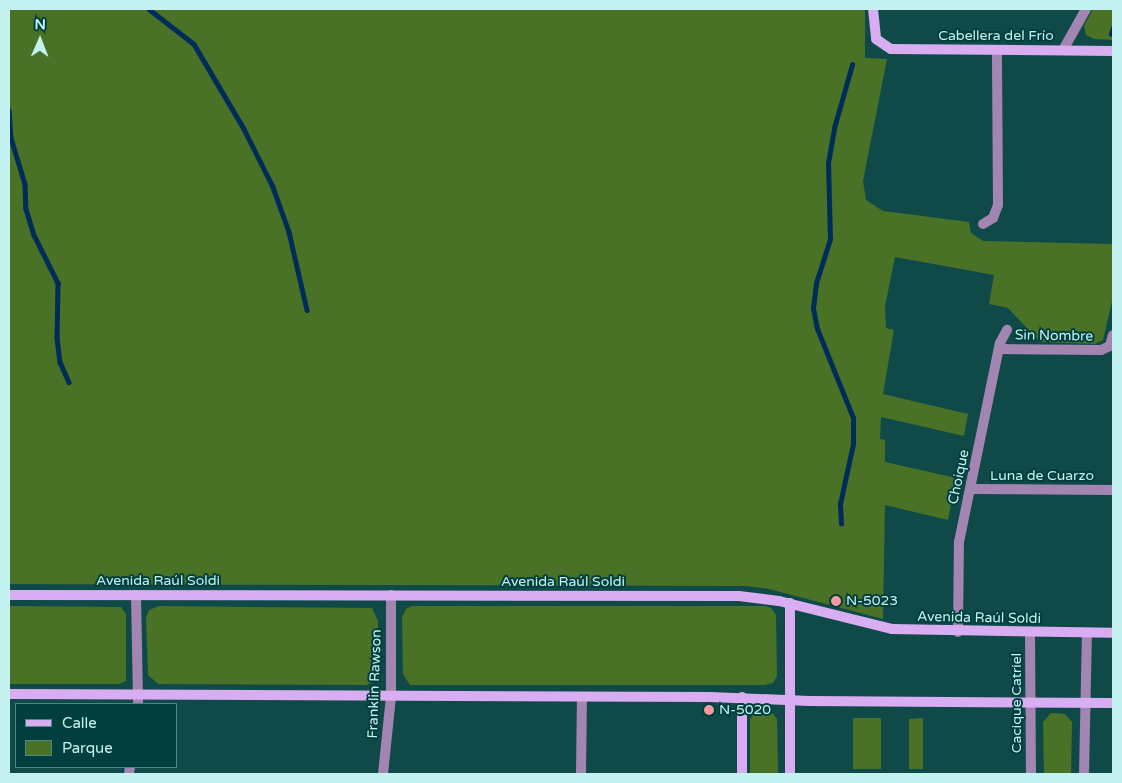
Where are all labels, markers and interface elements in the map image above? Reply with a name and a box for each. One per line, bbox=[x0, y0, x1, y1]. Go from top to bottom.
north arrow bbox=[15, 15, 65, 65]
text: N bbox=[34, 16, 46, 33]
street label: Cabellera del Frío bbox=[938, 28, 1054, 44]
street label: Sin Nombre bbox=[1015, 327, 1093, 345]
street label: Choique bbox=[945, 448, 973, 506]
street label: Luna de Cuarzo bbox=[990, 468, 1094, 484]
street label: Avenida Raúl Soldi bbox=[96, 573, 220, 589]
street label: Avenida Raúl Soldi bbox=[501, 574, 625, 590]
place label: N-5023 bbox=[846, 593, 898, 609]
marker: N-5023 bbox=[830, 595, 842, 607]
street label: Avenida Raúl Soldi bbox=[917, 609, 1041, 627]
street label: Franklin Rawson bbox=[365, 629, 385, 739]
street label: Cacique Catriel bbox=[1009, 653, 1025, 753]
place label: N-5020 bbox=[719, 702, 771, 718]
legend bbox=[15, 703, 178, 768]
marker: N-5020 bbox=[703, 704, 715, 716]
text: Calle bbox=[62, 714, 97, 732]
text: Parque bbox=[62, 739, 113, 757]

